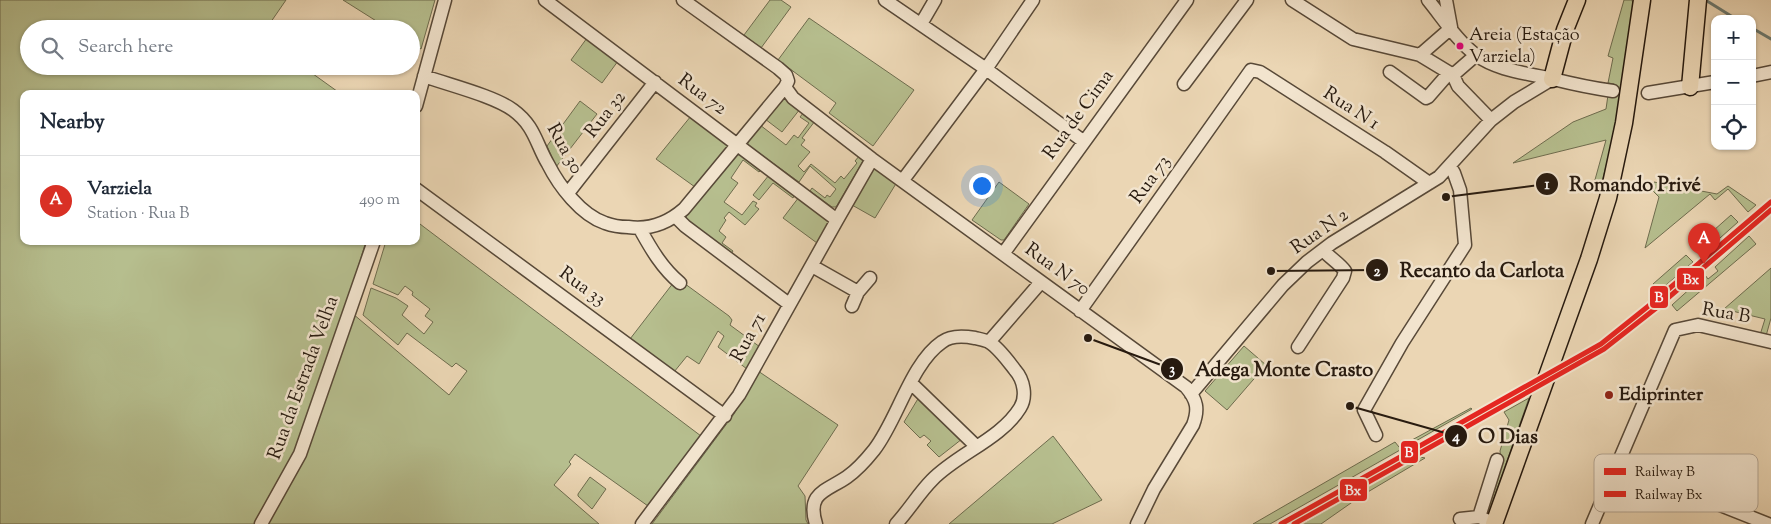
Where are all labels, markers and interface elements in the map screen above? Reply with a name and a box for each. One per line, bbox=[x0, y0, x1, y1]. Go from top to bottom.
map controls bbox=[1711, 15, 1756, 150]
button: + bbox=[1711, 15, 1756, 60]
search box bbox=[20, 20, 420, 75]
place label: Areia (Estação Varziela) bbox=[1469, 23, 1580, 71]
icon: search bbox=[38, 34, 66, 62]
text: Search here bbox=[78, 34, 173, 61]
marker: Areia (Estação Varziela) bbox=[1455, 41, 1465, 51]
button: − bbox=[1711, 60, 1756, 105]
street label: Rua de Cima bbox=[1037, 64, 1121, 165]
street label: Rua 72 bbox=[672, 68, 732, 122]
street label: Rua N 1 bbox=[1317, 81, 1385, 138]
street label: Rua 32 bbox=[579, 86, 633, 144]
button: locate bbox=[1711, 105, 1756, 150]
text: Nearby bbox=[40, 108, 105, 138]
street label: Rua 30 bbox=[539, 119, 589, 179]
street label: Rua 73 bbox=[1124, 150, 1178, 210]
callout: Romando Privé bbox=[1534, 166, 1711, 201]
text: Romando Privé bbox=[1569, 172, 1701, 201]
your location bbox=[969, 173, 995, 199]
text: 1 bbox=[1544, 175, 1550, 196]
text: Varziela bbox=[87, 176, 152, 203]
text: A bbox=[50, 189, 63, 212]
text: 490 m bbox=[359, 189, 400, 212]
street label: Rua N 2 bbox=[1286, 202, 1354, 262]
text: Station · Rua B bbox=[87, 203, 189, 226]
pin: A bbox=[1688, 223, 1720, 264]
street label: Rua N 70 bbox=[1019, 237, 1095, 303]
callout: Recanto da Carlota bbox=[1365, 253, 1574, 288]
text: Recanto da Carlota bbox=[1400, 258, 1565, 287]
street label: Rua 33 bbox=[553, 261, 611, 313]
text: 2 bbox=[1373, 262, 1381, 283]
line badge: Bx bbox=[1676, 267, 1705, 291]
text: Bx bbox=[1683, 271, 1700, 291]
line badge: B bbox=[1649, 285, 1669, 309]
text: B bbox=[1655, 289, 1664, 309]
street label: Rua da Estrada Velha bbox=[262, 292, 346, 464]
street label: Rua B bbox=[1700, 296, 1752, 332]
street label: Rua 71 bbox=[724, 308, 774, 368]
callout: Adega Monte Crasto bbox=[1160, 351, 1383, 386]
text: Adega Monte Crasto bbox=[1195, 357, 1373, 386]
text: 3 bbox=[1169, 360, 1175, 381]
place label: Ediprinter bbox=[1619, 382, 1704, 409]
marker: Ediprinter bbox=[1603, 389, 1615, 401]
callout: O Dias bbox=[1443, 418, 1548, 453]
text: O Dias bbox=[1478, 424, 1538, 453]
text: 4 bbox=[1451, 427, 1460, 448]
line badge: B bbox=[1400, 440, 1419, 464]
text: B bbox=[1405, 444, 1414, 464]
legend bbox=[1594, 454, 1758, 512]
text: Railway B bbox=[1635, 463, 1695, 483]
line badge: Bx bbox=[1339, 478, 1368, 502]
text: Bx bbox=[1345, 482, 1362, 502]
text: Railway Bx bbox=[1635, 486, 1703, 506]

